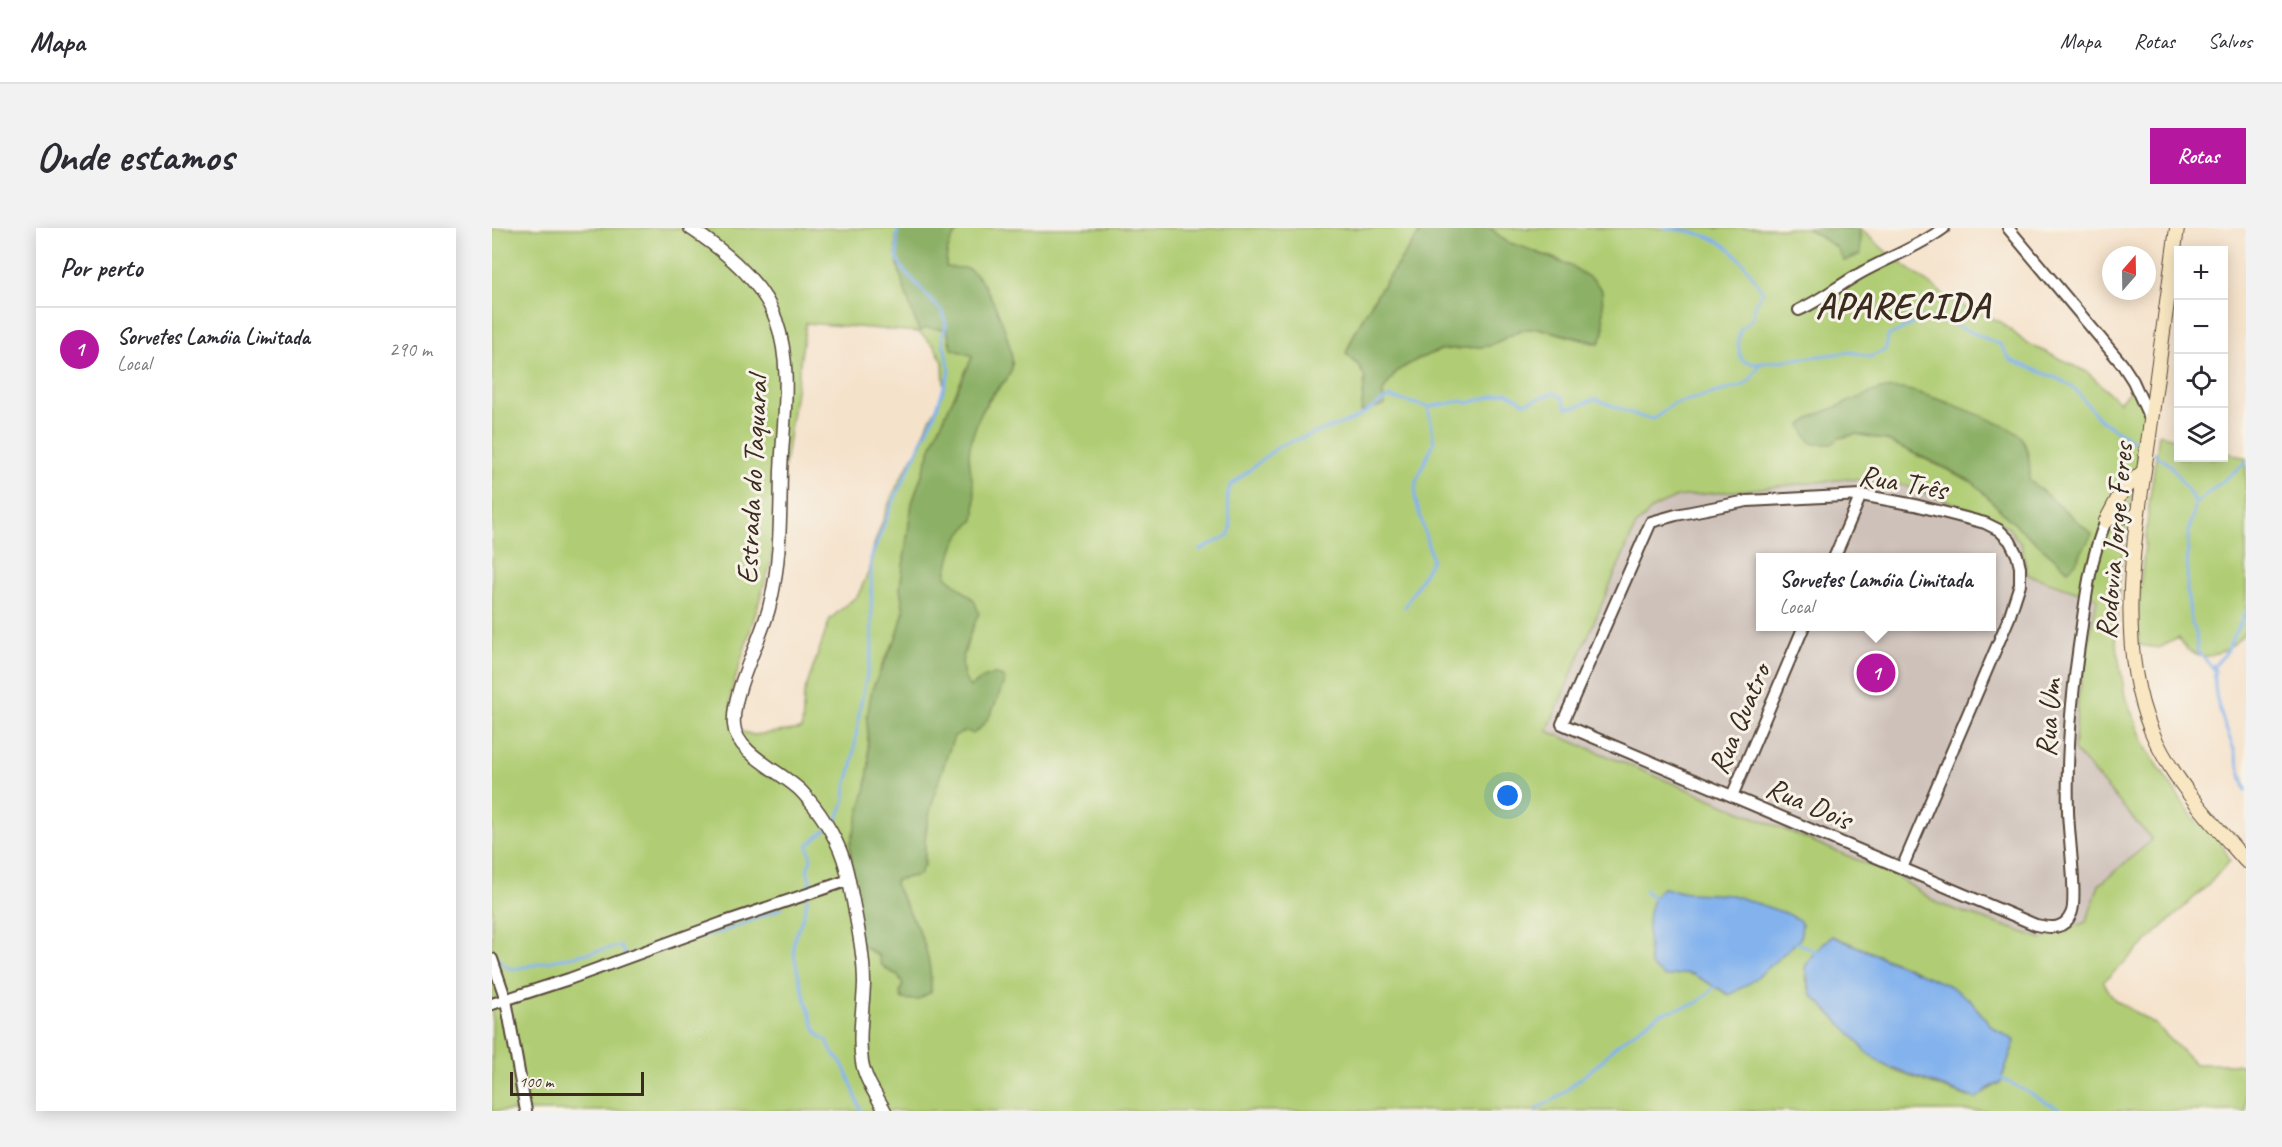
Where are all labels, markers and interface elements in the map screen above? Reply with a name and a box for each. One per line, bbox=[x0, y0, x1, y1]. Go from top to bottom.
text: Mapa bbox=[30, 24, 85, 59]
text: Mapa bbox=[2060, 28, 2101, 54]
text: Rotas bbox=[2134, 28, 2175, 54]
text: Salvos bbox=[2208, 28, 2252, 54]
button: Rotas bbox=[2150, 128, 2246, 184]
text: Onde estamos bbox=[36, 130, 233, 183]
north arrow bbox=[2102, 246, 2156, 300]
map controls bbox=[2174, 246, 2228, 462]
button: + bbox=[2174, 246, 2228, 300]
text: Por perto bbox=[60, 251, 142, 284]
district label: APARECIDA bbox=[1815, 283, 1992, 329]
button: − bbox=[2174, 300, 2228, 354]
text: Sorvetes Lamóia Limitada bbox=[117, 323, 310, 351]
text: 1 bbox=[75, 337, 84, 362]
text: 290 m bbox=[389, 337, 432, 362]
text: Local bbox=[117, 351, 151, 376]
button: locate bbox=[2174, 354, 2228, 408]
street label: Estrada do Taquaral bbox=[728, 370, 777, 585]
button: layers bbox=[2174, 408, 2228, 462]
street label: Rodovia Jorge Feres bbox=[2086, 438, 2142, 641]
street label: Rua Três bbox=[1856, 456, 1953, 509]
popup bbox=[1756, 553, 1996, 631]
text: Sorvetes Lamóia Limitada bbox=[1780, 566, 1972, 594]
text: Local bbox=[1780, 594, 1814, 619]
pin: 1 bbox=[1856, 650, 1896, 696]
street label: Rua Quatro bbox=[1699, 655, 1780, 780]
street label: Rua Um bbox=[2026, 676, 2070, 758]
street label: Rua Dois bbox=[1760, 768, 1860, 839]
your location bbox=[1493, 781, 1522, 810]
scale bar bbox=[510, 1069, 644, 1096]
text: 100 m bbox=[519, 1072, 553, 1092]

